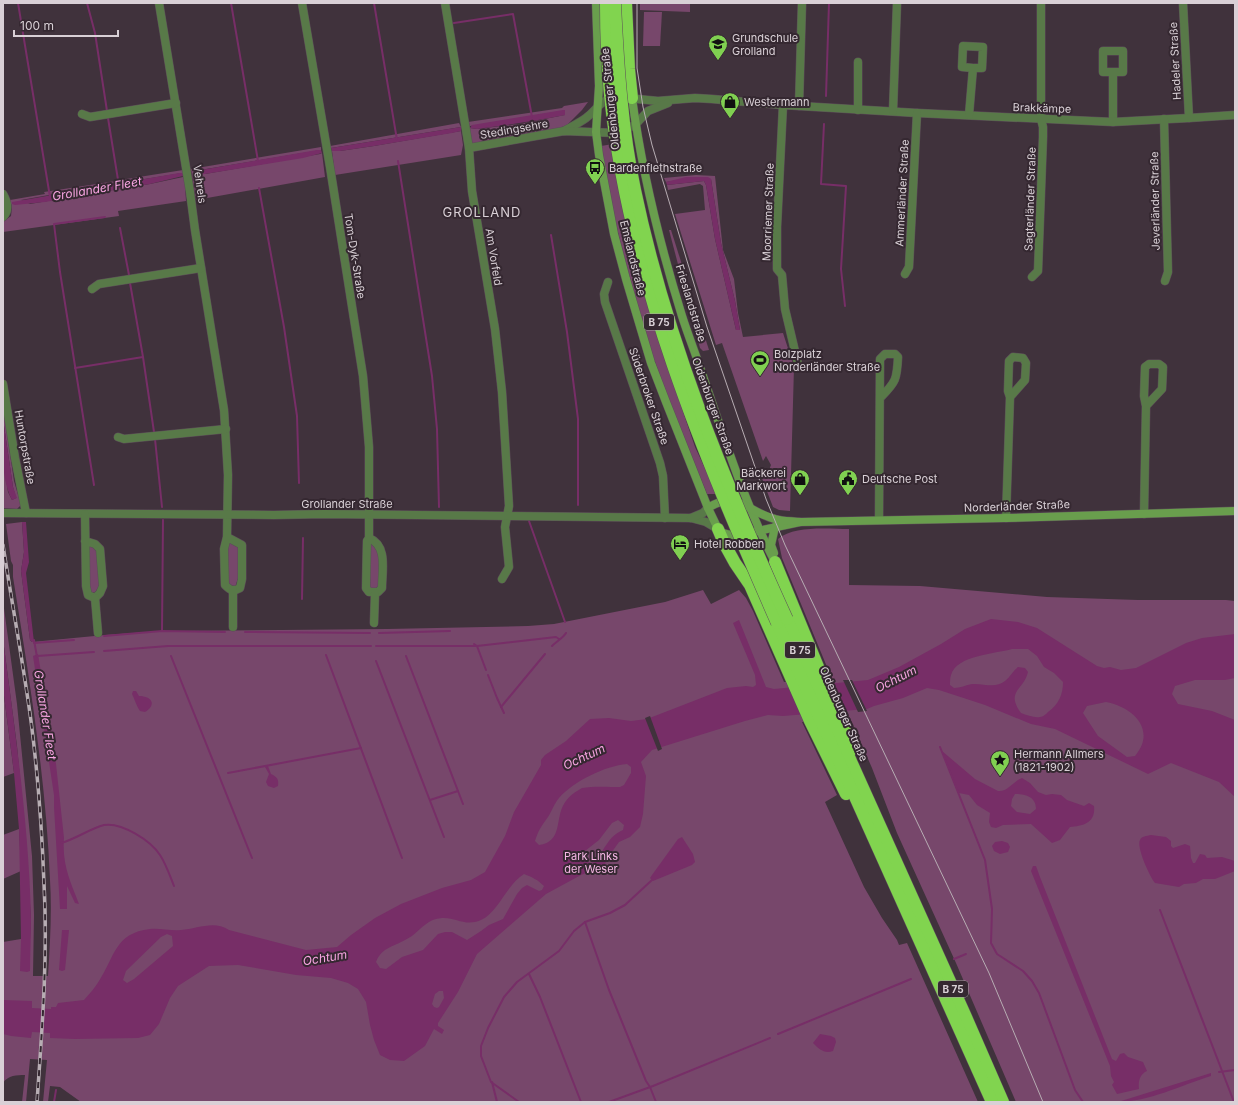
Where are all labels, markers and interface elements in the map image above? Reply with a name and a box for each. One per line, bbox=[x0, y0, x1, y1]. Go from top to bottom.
scale bar bbox=[14, 12, 118, 38]
text: 100 m bbox=[20, 18, 54, 33]
street label: Hadeler Straße bbox=[1166, 22, 1184, 100]
place label: Grundschule Grolland bbox=[732, 31, 798, 58]
school or university icon: Grundschule Grolland bbox=[707, 33, 729, 61]
street label: Oldenburger Straße bbox=[598, 47, 622, 151]
shop icon: Westermann bbox=[719, 91, 741, 119]
place label: Westermann bbox=[744, 95, 810, 109]
street label: Brakkämpe bbox=[1012, 100, 1072, 116]
street label: Stedingsehre bbox=[479, 116, 549, 142]
street label: Ammerländer Straße bbox=[892, 139, 912, 247]
street label: Sagterländer Straße bbox=[1021, 147, 1039, 251]
street label: Jeverländer Straße bbox=[1147, 151, 1163, 251]
bus stop icon: Bardenflethstraße bbox=[584, 157, 606, 185]
place label: Bardenflethstraße bbox=[609, 161, 702, 175]
street label: Moorriemer Straße bbox=[759, 163, 777, 261]
street label: Vehrels bbox=[190, 164, 210, 204]
water label: Grollander Fleet bbox=[51, 173, 144, 204]
district label: GROLLAND bbox=[443, 204, 521, 220]
street label: Tom-Dyk-Straße bbox=[341, 212, 369, 300]
street label: Emslandstraße bbox=[617, 219, 649, 297]
street label: Am Vorfeld bbox=[483, 227, 505, 287]
street label: Frieslandstraße bbox=[673, 263, 709, 343]
road number: B 75 bbox=[644, 314, 674, 330]
street label: Süderbroker Straße bbox=[626, 346, 672, 446]
place label: Bolzplatz Norderländer Straße bbox=[774, 347, 880, 374]
sports icon: Bolzplatz Norderländer Straße bbox=[749, 349, 771, 377]
street label: Oldenburger Straße bbox=[689, 355, 737, 457]
street label: Huntorpstraße bbox=[12, 409, 38, 485]
place label: Bäckerei Markwort bbox=[736, 466, 786, 493]
shop icon: Bäckerei Markwort bbox=[789, 468, 811, 496]
public building icon: Deutsche Post bbox=[837, 468, 859, 496]
place label: Deutsche Post bbox=[862, 472, 938, 486]
street label: Grollander Straße bbox=[301, 497, 393, 511]
street label: Norderländer Straße bbox=[964, 497, 1070, 515]
hotel icon: Hotel Robben bbox=[669, 533, 691, 561]
place label: Hotel Robben bbox=[694, 537, 764, 551]
road number: B 75 bbox=[785, 642, 815, 658]
water label: Ochtum bbox=[872, 662, 920, 695]
street label: Oldenburger Straße bbox=[817, 664, 871, 764]
water label: Grollander Fleet bbox=[31, 669, 60, 762]
water label: Ochtum bbox=[560, 740, 608, 773]
place label: Hermann Allmers (1821-1902) bbox=[1014, 747, 1104, 774]
place icon: Hermann Allmers (1821-1902) bbox=[989, 749, 1011, 777]
park label: Park Links der Weser bbox=[564, 849, 618, 876]
water label: Ochtum bbox=[302, 947, 349, 968]
road number: B 75 bbox=[938, 981, 968, 997]

